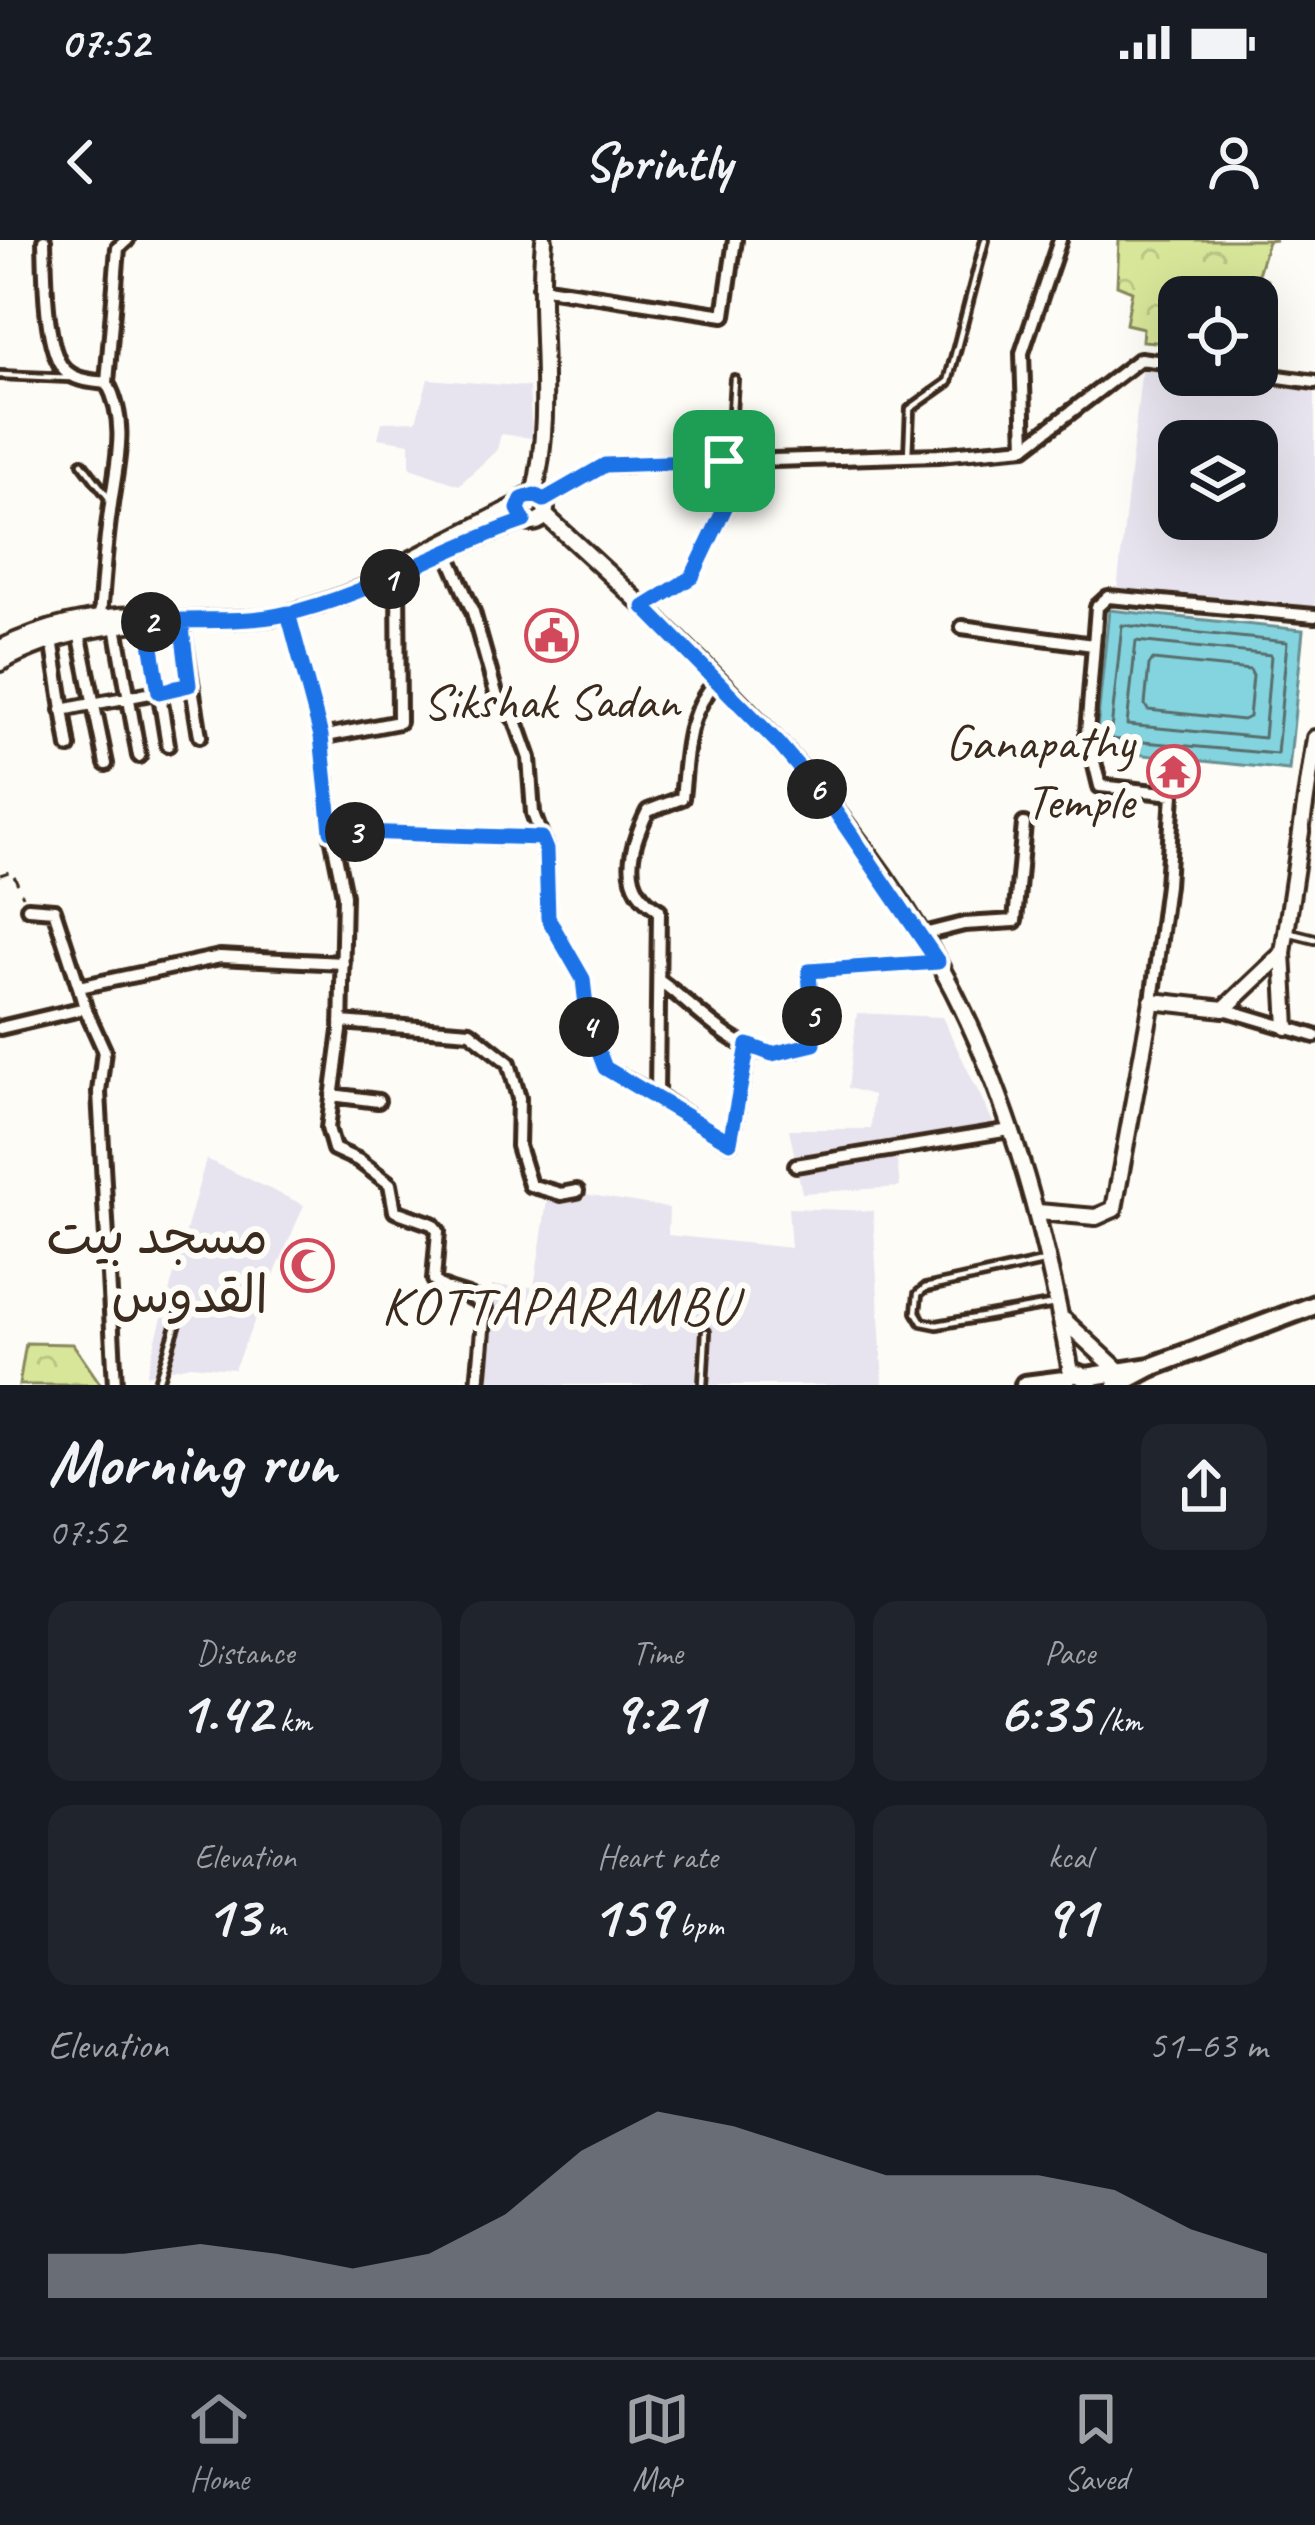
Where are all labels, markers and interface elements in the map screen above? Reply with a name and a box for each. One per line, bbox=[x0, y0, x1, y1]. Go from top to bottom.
text: 07:52 bbox=[60, 14, 149, 71]
text: Sprintly bbox=[584, 128, 731, 196]
icon: back bbox=[48, 129, 114, 195]
icon: person bbox=[1201, 129, 1267, 195]
map controls bbox=[1158, 276, 1278, 540]
button: locate bbox=[1158, 276, 1278, 396]
pin bbox=[673, 410, 775, 512]
button: layers bbox=[1158, 420, 1278, 540]
icon: arrive bbox=[691, 428, 757, 494]
pin: 1 bbox=[360, 549, 420, 609]
text: 1 bbox=[383, 558, 397, 600]
pin: 2 bbox=[121, 592, 181, 652]
text: 2 bbox=[144, 601, 158, 643]
public building icon: Sikshak Sadan bbox=[523, 608, 579, 664]
place label: Sikshak Sadan bbox=[423, 669, 682, 733]
place label: Ganapathy Temple bbox=[945, 710, 1138, 833]
temple icon: Ganapathy Temple bbox=[1145, 743, 1201, 799]
pin: 6 bbox=[787, 759, 847, 819]
text: 6 bbox=[809, 768, 825, 810]
pin: 3 bbox=[325, 802, 385, 862]
text: 3 bbox=[348, 811, 362, 853]
pin: 5 bbox=[782, 986, 842, 1046]
text: 5 bbox=[805, 995, 819, 1037]
pin: 4 bbox=[559, 997, 619, 1057]
text: 4 bbox=[582, 1006, 596, 1048]
place label: مسجد بیت القدوس bbox=[46, 1204, 268, 1327]
mosque icon: مسجد بیت القدوس bbox=[279, 1237, 335, 1293]
district label: KOTTAPARAMBU bbox=[381, 1271, 746, 1339]
text: Morning run bbox=[48, 1421, 336, 1504]
button: share bbox=[1141, 1424, 1267, 1550]
text: 07:52 bbox=[48, 1508, 126, 1557]
text: Distance bbox=[196, 1632, 294, 1674]
text: Time bbox=[632, 1632, 683, 1674]
text: Pace bbox=[1044, 1632, 1095, 1674]
text: 1.42 bbox=[179, 1674, 271, 1750]
text: 9:21 bbox=[611, 1674, 704, 1750]
text: 6:35 bbox=[998, 1674, 1091, 1750]
text: km bbox=[271, 1700, 312, 1742]
text: /km bbox=[1091, 1700, 1142, 1742]
text: Elevation bbox=[194, 1836, 296, 1878]
text: Heart rate bbox=[597, 1836, 718, 1878]
text: kcal bbox=[1048, 1836, 1092, 1878]
text: 13 bbox=[205, 1878, 259, 1954]
text: 159 bbox=[591, 1878, 671, 1954]
text: 91 bbox=[1043, 1878, 1096, 1954]
text: m bbox=[259, 1904, 285, 1946]
text: bpm bbox=[671, 1904, 724, 1946]
text: Elevation bbox=[48, 2021, 168, 2070]
text: 51–63 m bbox=[1148, 2021, 1267, 2070]
tab: Home bbox=[186, 2386, 252, 2500]
tab: Map bbox=[624, 2386, 690, 2500]
tab: Saved bbox=[1063, 2386, 1129, 2500]

